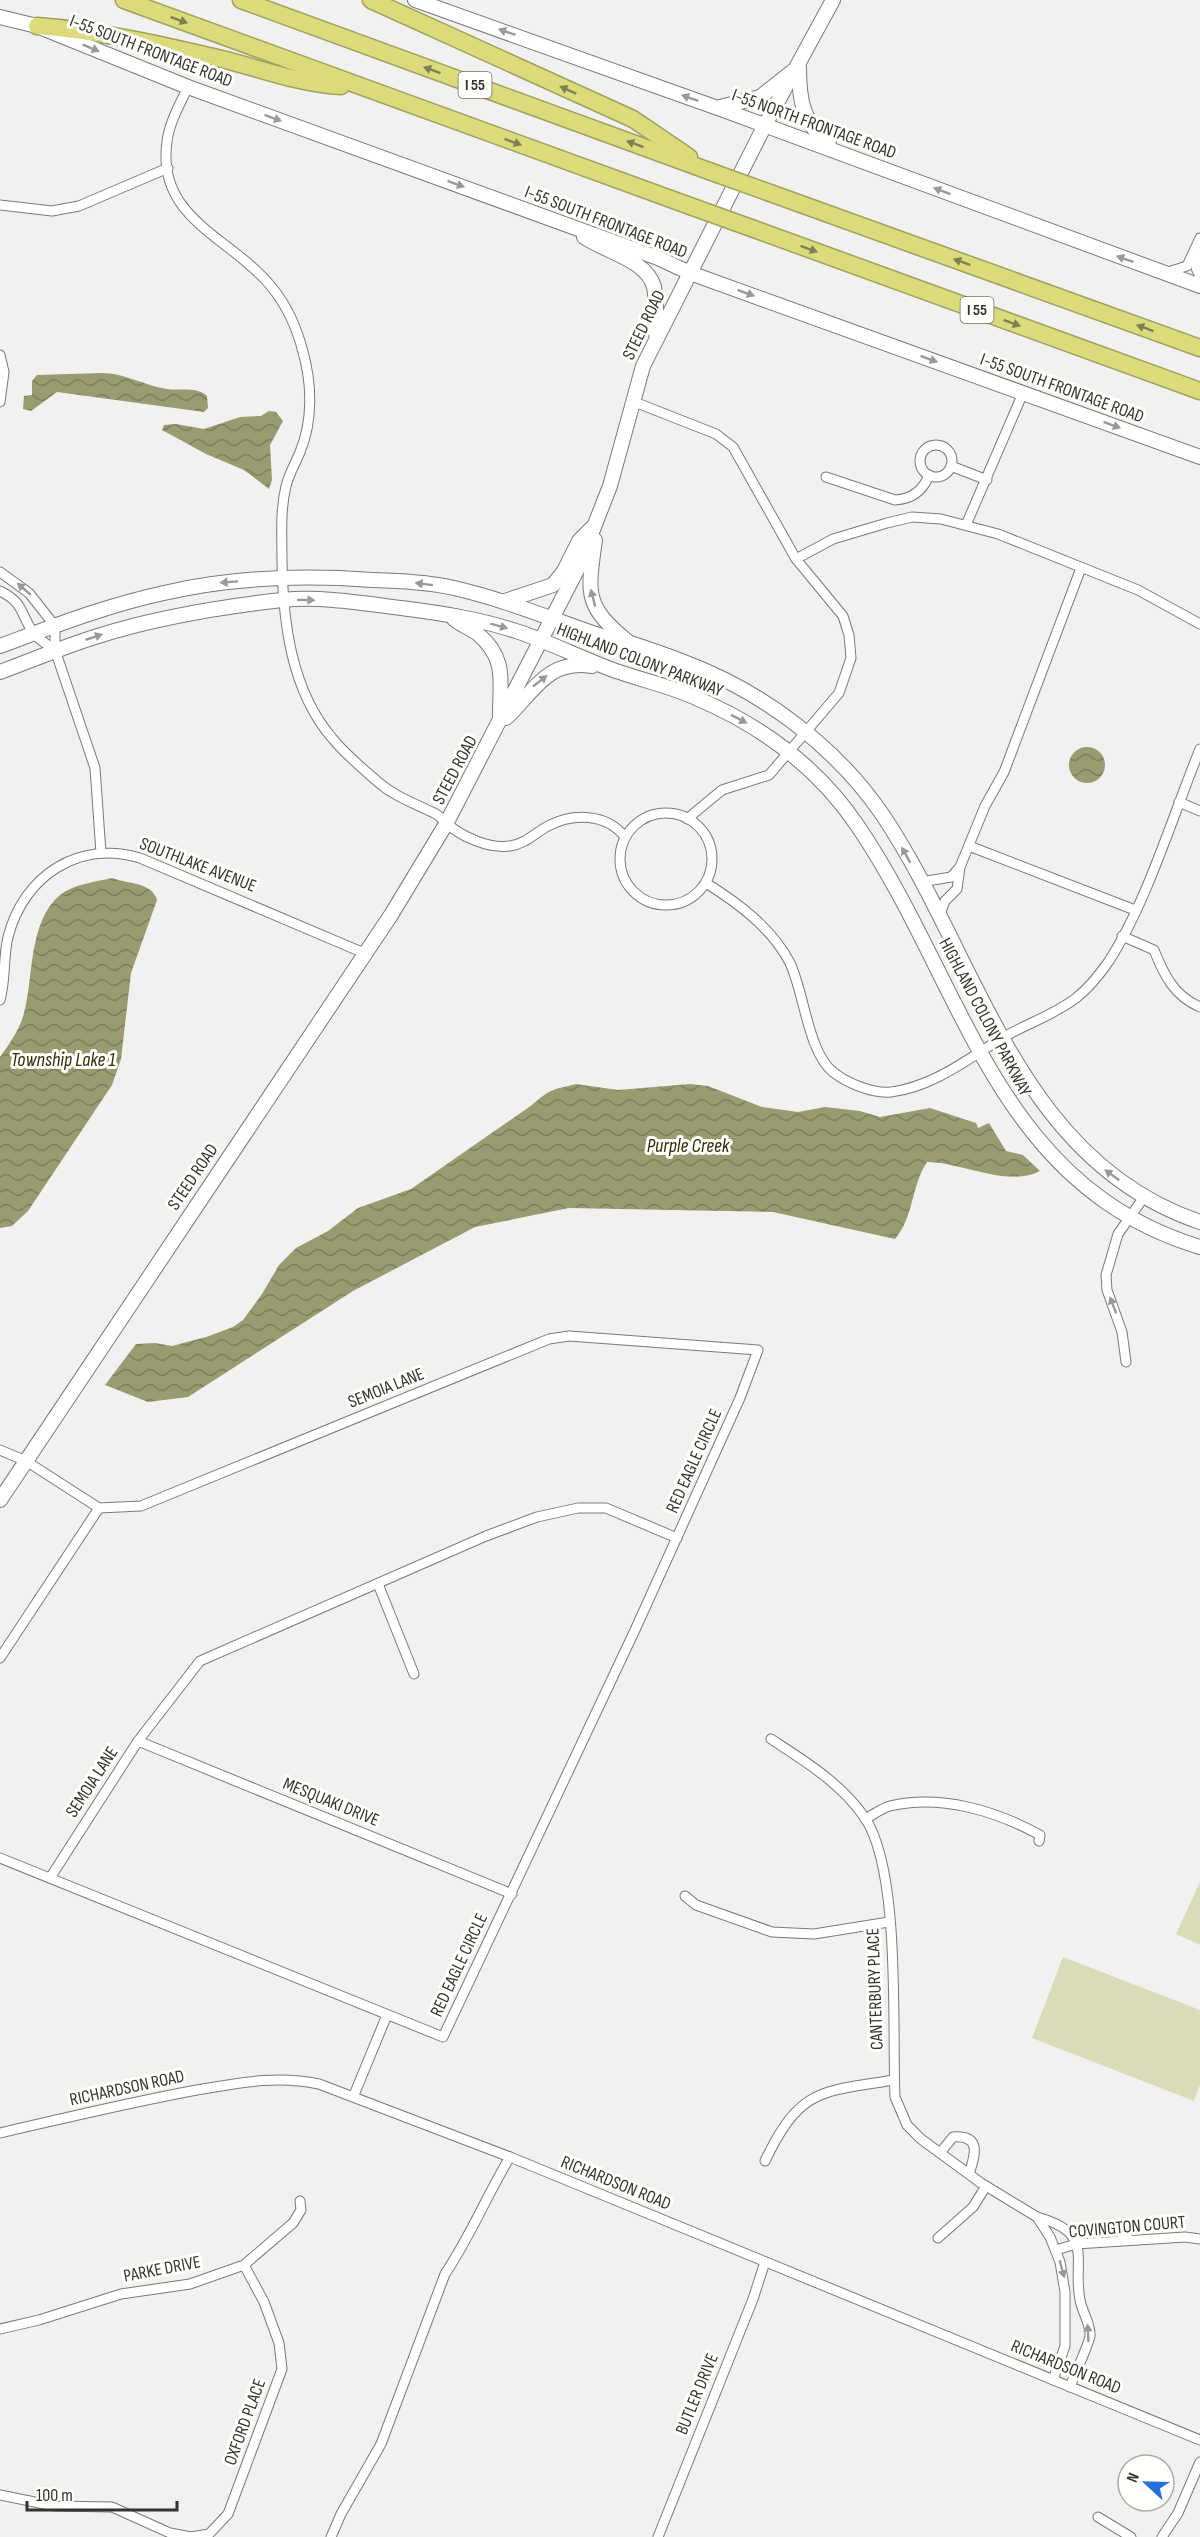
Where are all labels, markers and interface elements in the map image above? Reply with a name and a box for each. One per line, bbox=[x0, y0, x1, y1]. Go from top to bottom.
street label: I-55 SOUTH FRONTAGE ROAD bbox=[67, 10, 235, 92]
one-way arrow bbox=[170, 16, 188, 26]
one-way arrow bbox=[498, 27, 516, 37]
one-way arrow bbox=[82, 44, 100, 53]
one-way arrow bbox=[423, 64, 441, 74]
road number: I 55 bbox=[458, 72, 492, 98]
street label: I-55 NORTH FRONTAGE ROAD bbox=[729, 84, 899, 164]
one-way arrow bbox=[559, 85, 577, 95]
one-way arrow bbox=[681, 93, 699, 102]
one-way arrow bbox=[264, 113, 282, 123]
one-way arrow bbox=[504, 137, 522, 147]
one-way arrow bbox=[626, 138, 644, 148]
one-way arrow bbox=[447, 180, 465, 190]
street label: I-55 SOUTH FRONTAGE ROAD bbox=[522, 181, 690, 263]
one-way arrow bbox=[933, 185, 951, 195]
one-way arrow bbox=[800, 245, 818, 254]
one-way arrow bbox=[1116, 253, 1134, 263]
one-way arrow bbox=[952, 256, 970, 266]
street label: STEED ROAD bbox=[618, 287, 670, 363]
one-way arrow bbox=[737, 288, 755, 298]
road number: I 55 bbox=[960, 297, 994, 323]
one-way arrow bbox=[1003, 319, 1021, 328]
one-way arrow bbox=[1136, 323, 1154, 332]
street label: I-55 SOUTH FRONTAGE ROAD bbox=[977, 349, 1147, 427]
one-way arrow bbox=[920, 354, 938, 364]
one-way arrow bbox=[1104, 421, 1122, 431]
one-way arrow bbox=[220, 577, 239, 587]
one-way arrow bbox=[414, 579, 433, 589]
one-way arrow bbox=[17, 583, 32, 596]
one-way arrow bbox=[588, 589, 597, 607]
one-way arrow bbox=[296, 595, 315, 605]
street label: HIGHLAND COLONY PARKWAY bbox=[554, 619, 726, 702]
one-way arrow bbox=[490, 622, 508, 631]
one-way arrow bbox=[85, 632, 103, 641]
one-way arrow bbox=[531, 675, 547, 687]
one-way arrow bbox=[730, 713, 748, 723]
street label: STEED ROAD bbox=[428, 732, 482, 808]
street label: SOUTHLAKE AVENUE bbox=[137, 833, 259, 897]
one-way arrow bbox=[901, 846, 911, 863]
street label: HIGHLAND COLONY PARKWAY bbox=[934, 934, 1036, 1100]
water label: Township Lake 1 bbox=[11, 1048, 115, 1072]
water label: Purple Creek bbox=[647, 1134, 730, 1158]
street label: STEED ROAD bbox=[163, 1140, 223, 1214]
one-way arrow bbox=[1105, 1169, 1120, 1181]
one-way arrow bbox=[1107, 1296, 1117, 1314]
street label: SEMOIA LANE bbox=[345, 1363, 427, 1413]
street label: RED EAGLE CIRCLE bbox=[662, 1406, 726, 1516]
street label: SEMOIA LANE bbox=[61, 1743, 123, 1821]
street label: MESQUAKI DRIVE bbox=[280, 1773, 382, 1831]
street label: RED EAGLE CIRCLE bbox=[426, 1910, 492, 2020]
street label: CANTERBURY PLACE bbox=[862, 1928, 888, 2050]
street label: RICHARDSON ROAD bbox=[68, 2066, 186, 2110]
street label: RICHARDSON ROAD bbox=[558, 2151, 674, 2215]
street label: COVINGTON COURT bbox=[1068, 2211, 1186, 2243]
street label: PARKE DRIVE bbox=[122, 2251, 202, 2287]
one-way arrow bbox=[1057, 2260, 1067, 2278]
one-way arrow bbox=[1083, 2323, 1092, 2342]
street label: RICHARDSON ROAD bbox=[1008, 2335, 1124, 2399]
street label: BUTLER DRIVE bbox=[671, 2350, 723, 2438]
street label: OXFORD PLACE bbox=[220, 2376, 270, 2468]
north arrow bbox=[1116, 2453, 1176, 2513]
text: N bbox=[1123, 2470, 1144, 2485]
scale bar bbox=[27, 2474, 177, 2512]
text: 100 m bbox=[36, 2485, 73, 2506]

